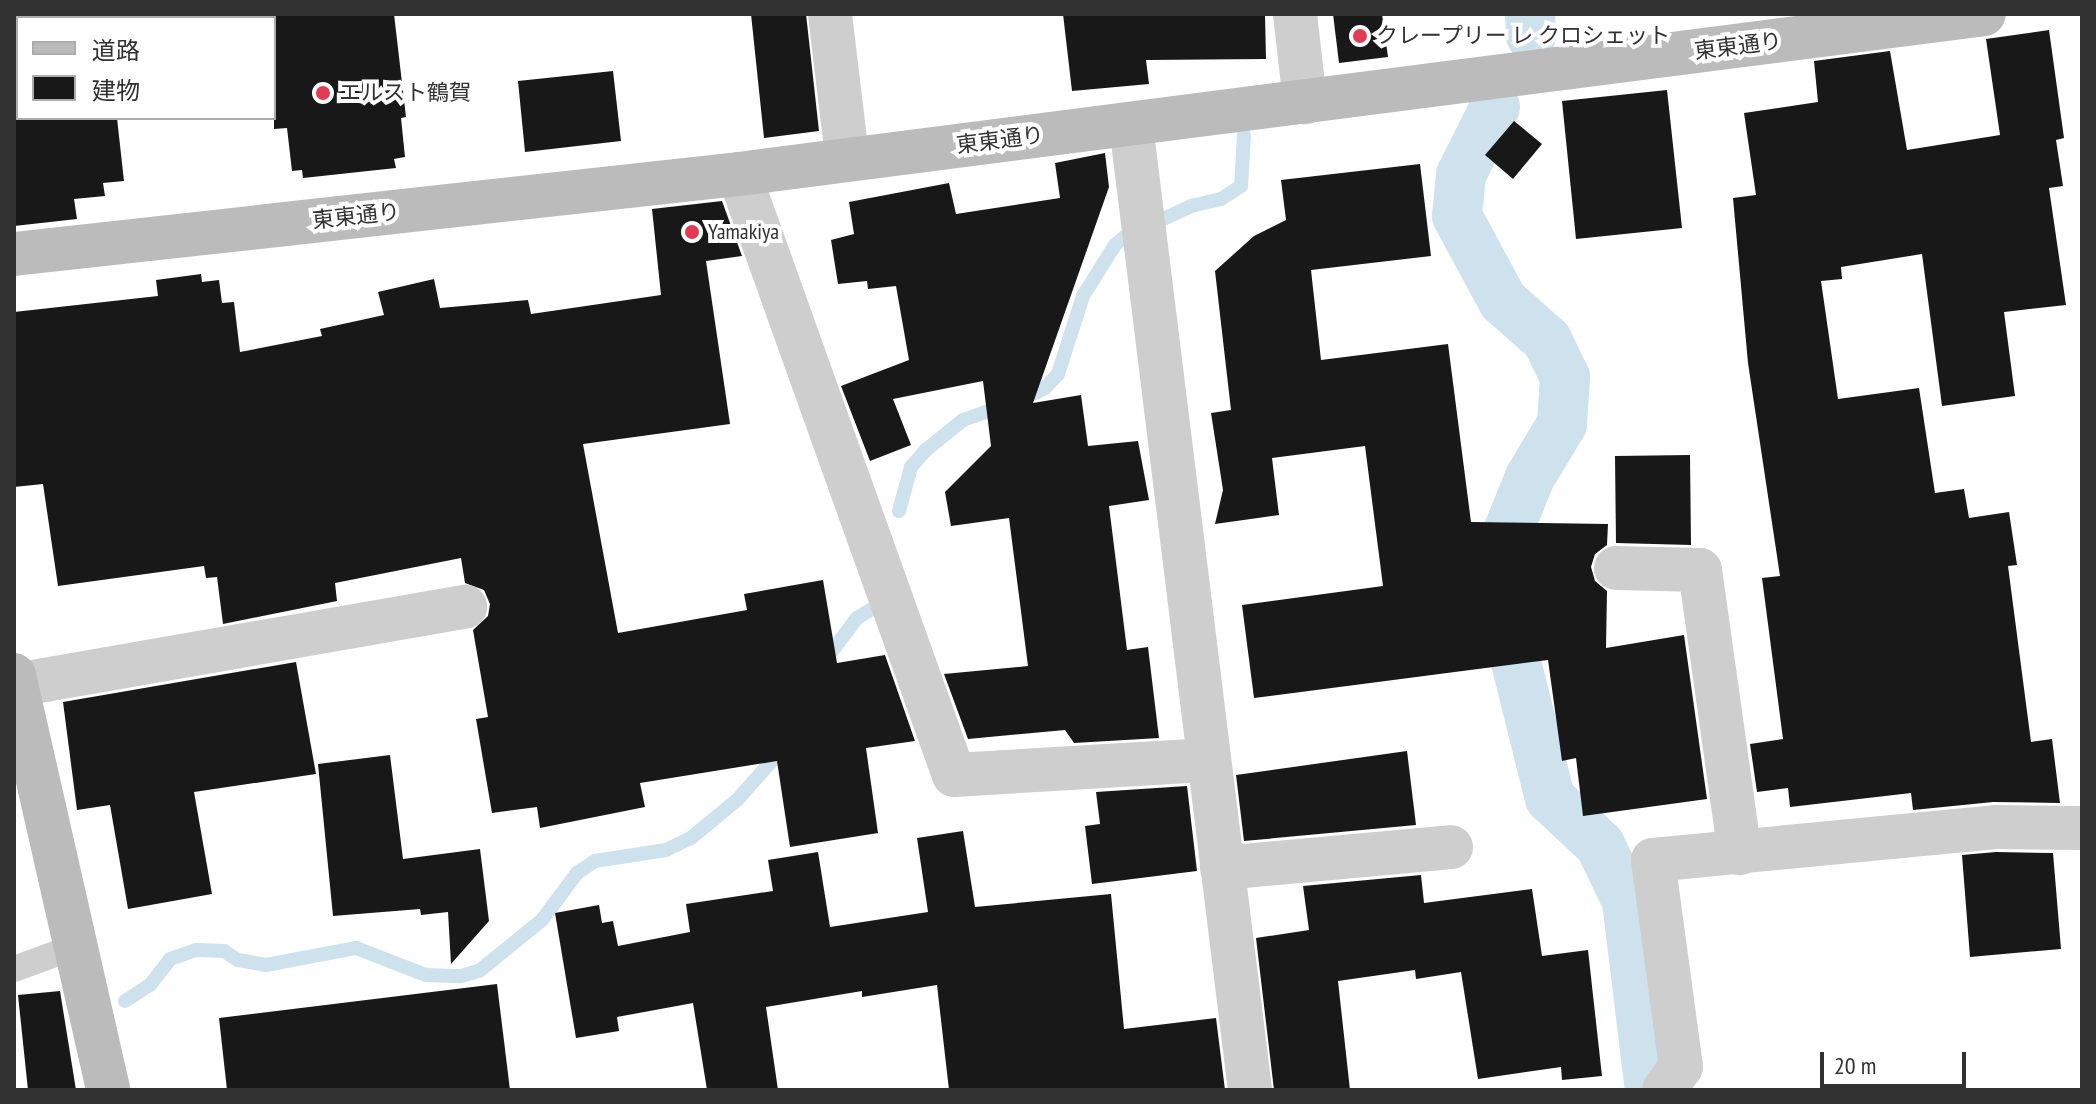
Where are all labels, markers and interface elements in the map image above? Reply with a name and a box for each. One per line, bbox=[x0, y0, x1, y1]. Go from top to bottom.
legend bbox=[16, 16, 276, 120]
place label: クレープリー レ クロシェット bbox=[1376, 23, 1671, 49]
marker: クレープリー レ クロシェット bbox=[1351, 27, 1369, 45]
street label: 東東通り bbox=[1693, 28, 1783, 64]
text: 道路 bbox=[92, 35, 140, 66]
text: 建物 bbox=[92, 75, 140, 106]
place label: エルスト鶴賀 bbox=[339, 80, 471, 106]
marker: エルスト鶴賀 bbox=[314, 84, 332, 102]
street label: 東東通り bbox=[955, 122, 1045, 158]
street label: 東東通り bbox=[311, 198, 401, 234]
place label: Yamakiya bbox=[708, 219, 779, 245]
marker: Yamakiya bbox=[683, 223, 701, 241]
scale bar bbox=[1824, 1036, 1970, 1086]
text: 20 m bbox=[1834, 1050, 1876, 1081]

